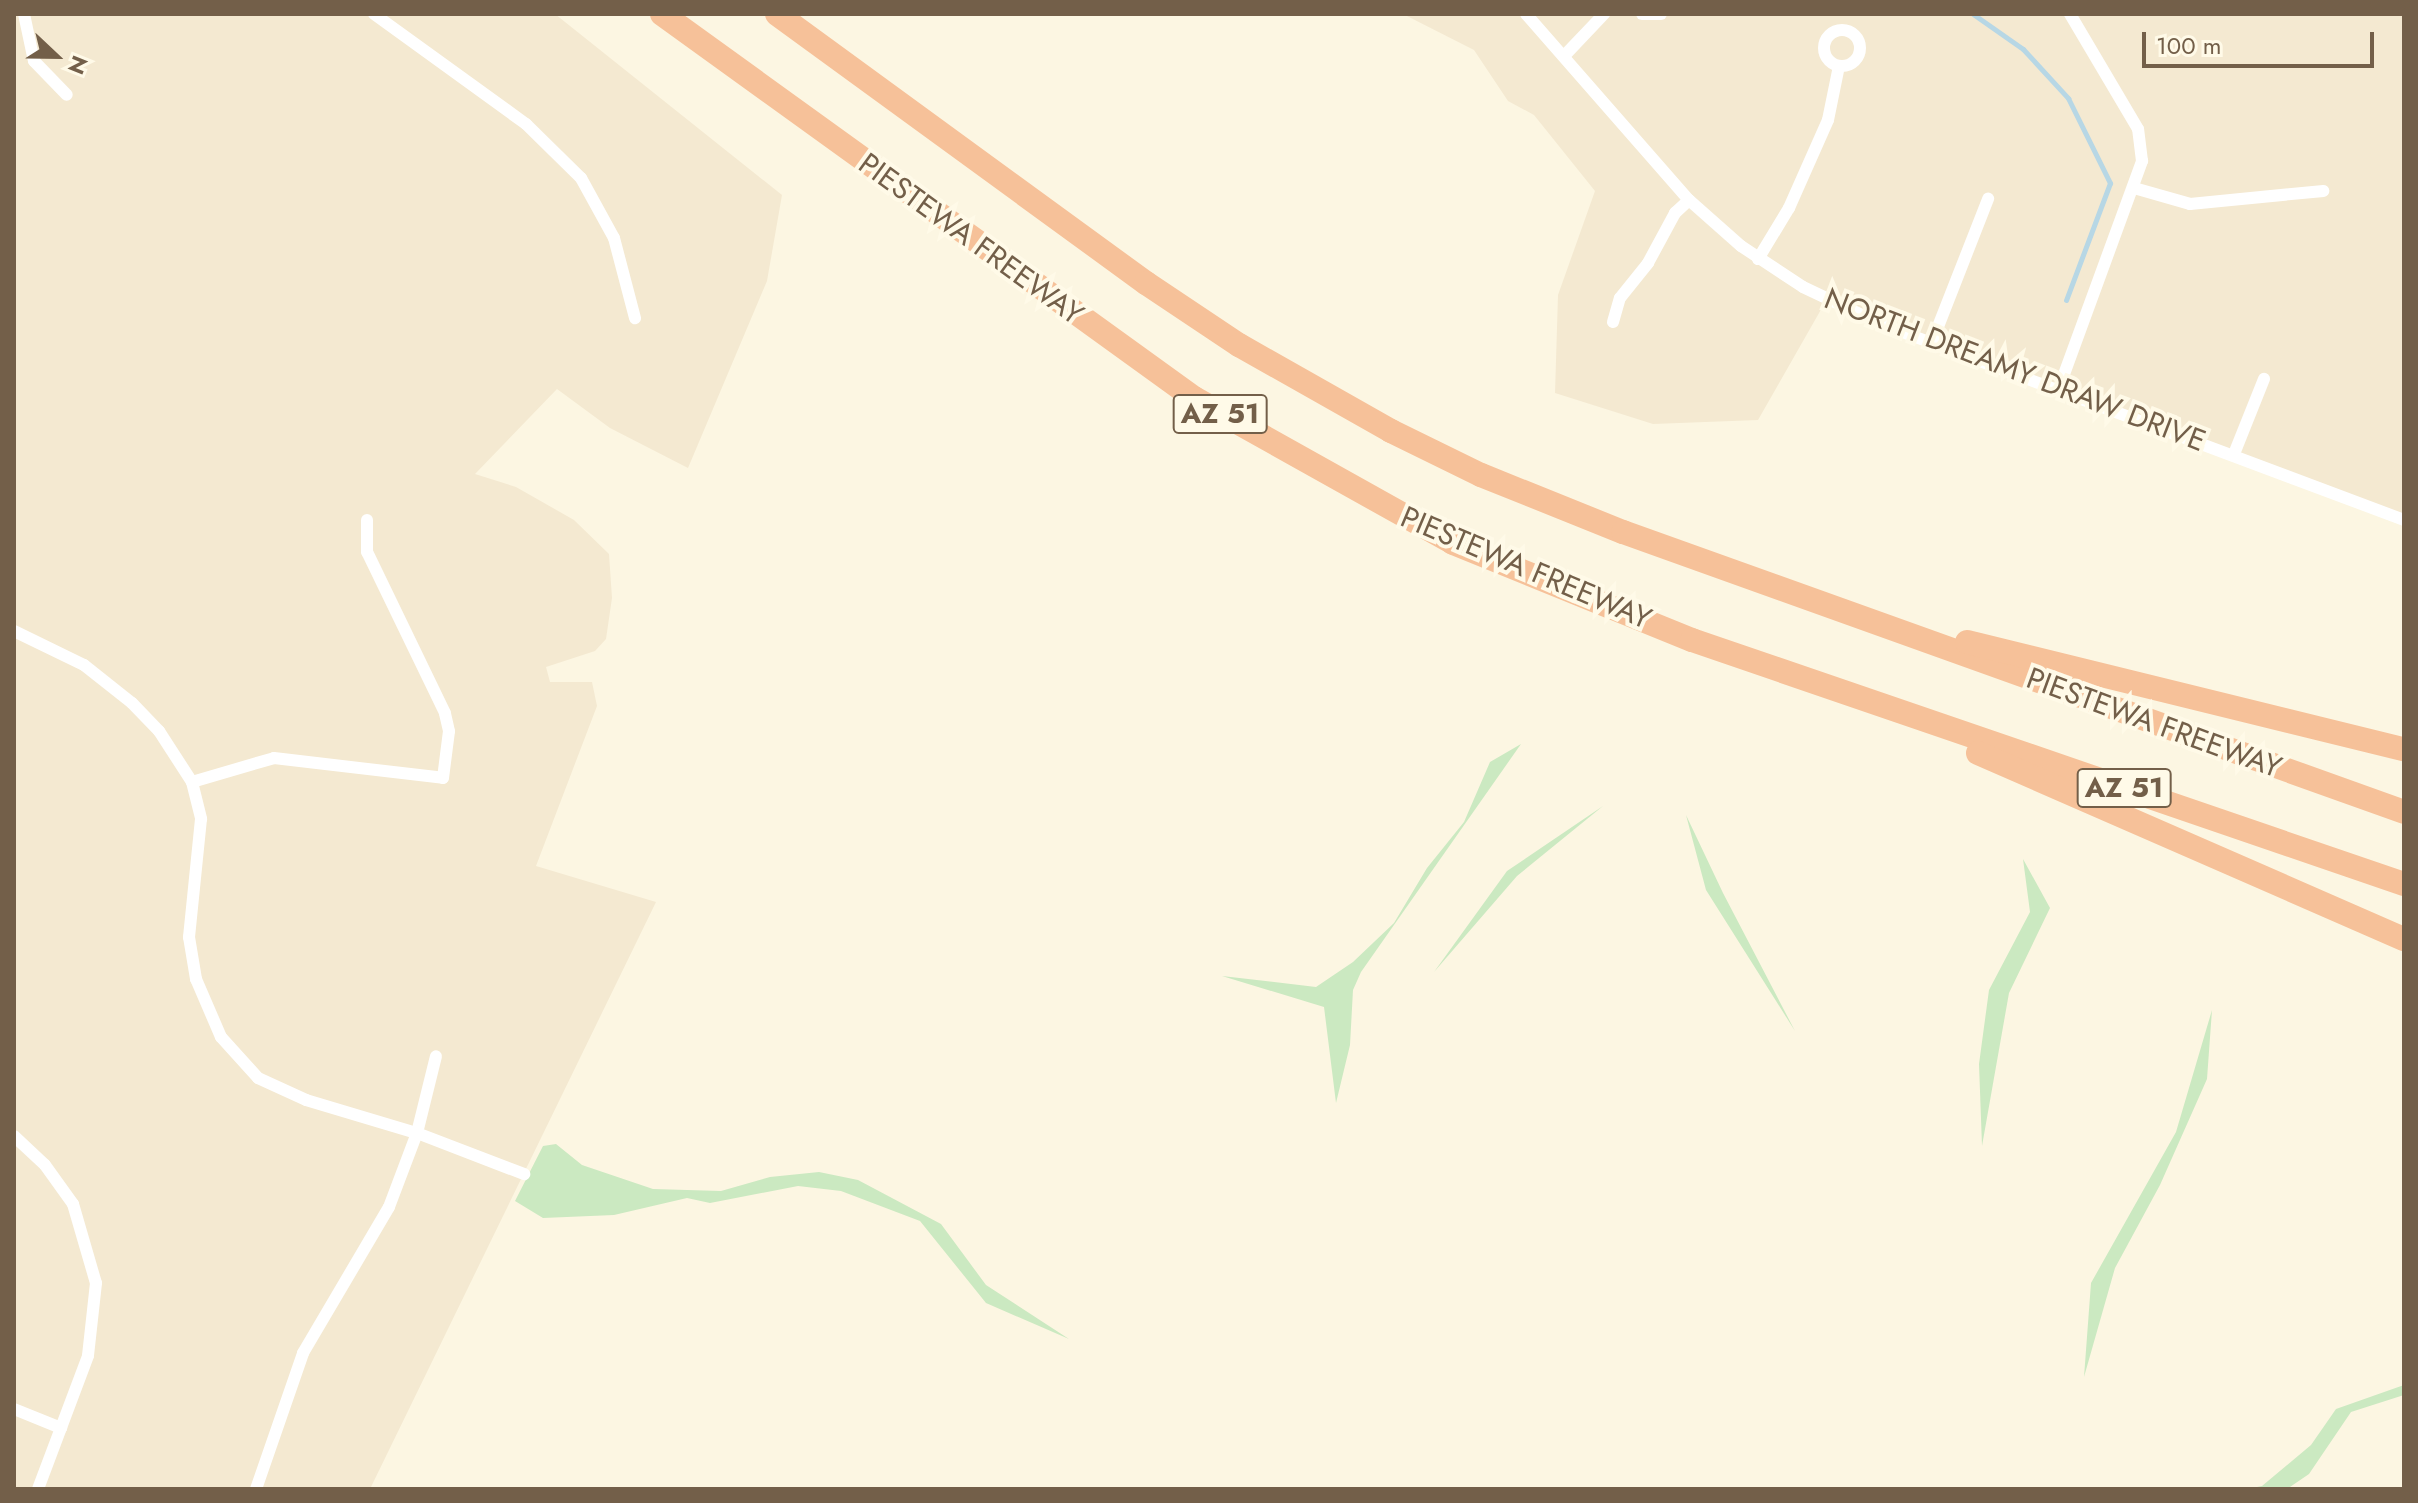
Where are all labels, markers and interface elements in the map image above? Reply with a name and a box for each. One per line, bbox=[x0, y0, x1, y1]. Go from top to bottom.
north arrow bbox=[16, 16, 96, 96]
scale bar bbox=[2146, 16, 2378, 66]
text: 100 m bbox=[2156, 28, 2222, 63]
text: N bbox=[60, 51, 96, 79]
street label: PIESTEWA FREEWAY bbox=[852, 145, 1090, 333]
street label: NORTH DREAMY DRAW DRIVE bbox=[1819, 281, 2211, 459]
road number: AZ 51 bbox=[1172, 390, 1268, 438]
street label: PIESTEWA FREEWAY bbox=[1395, 499, 1657, 637]
street label: PIESTEWA FREEWAY bbox=[2022, 660, 2286, 786]
road number: AZ 51 bbox=[2076, 764, 2172, 812]

